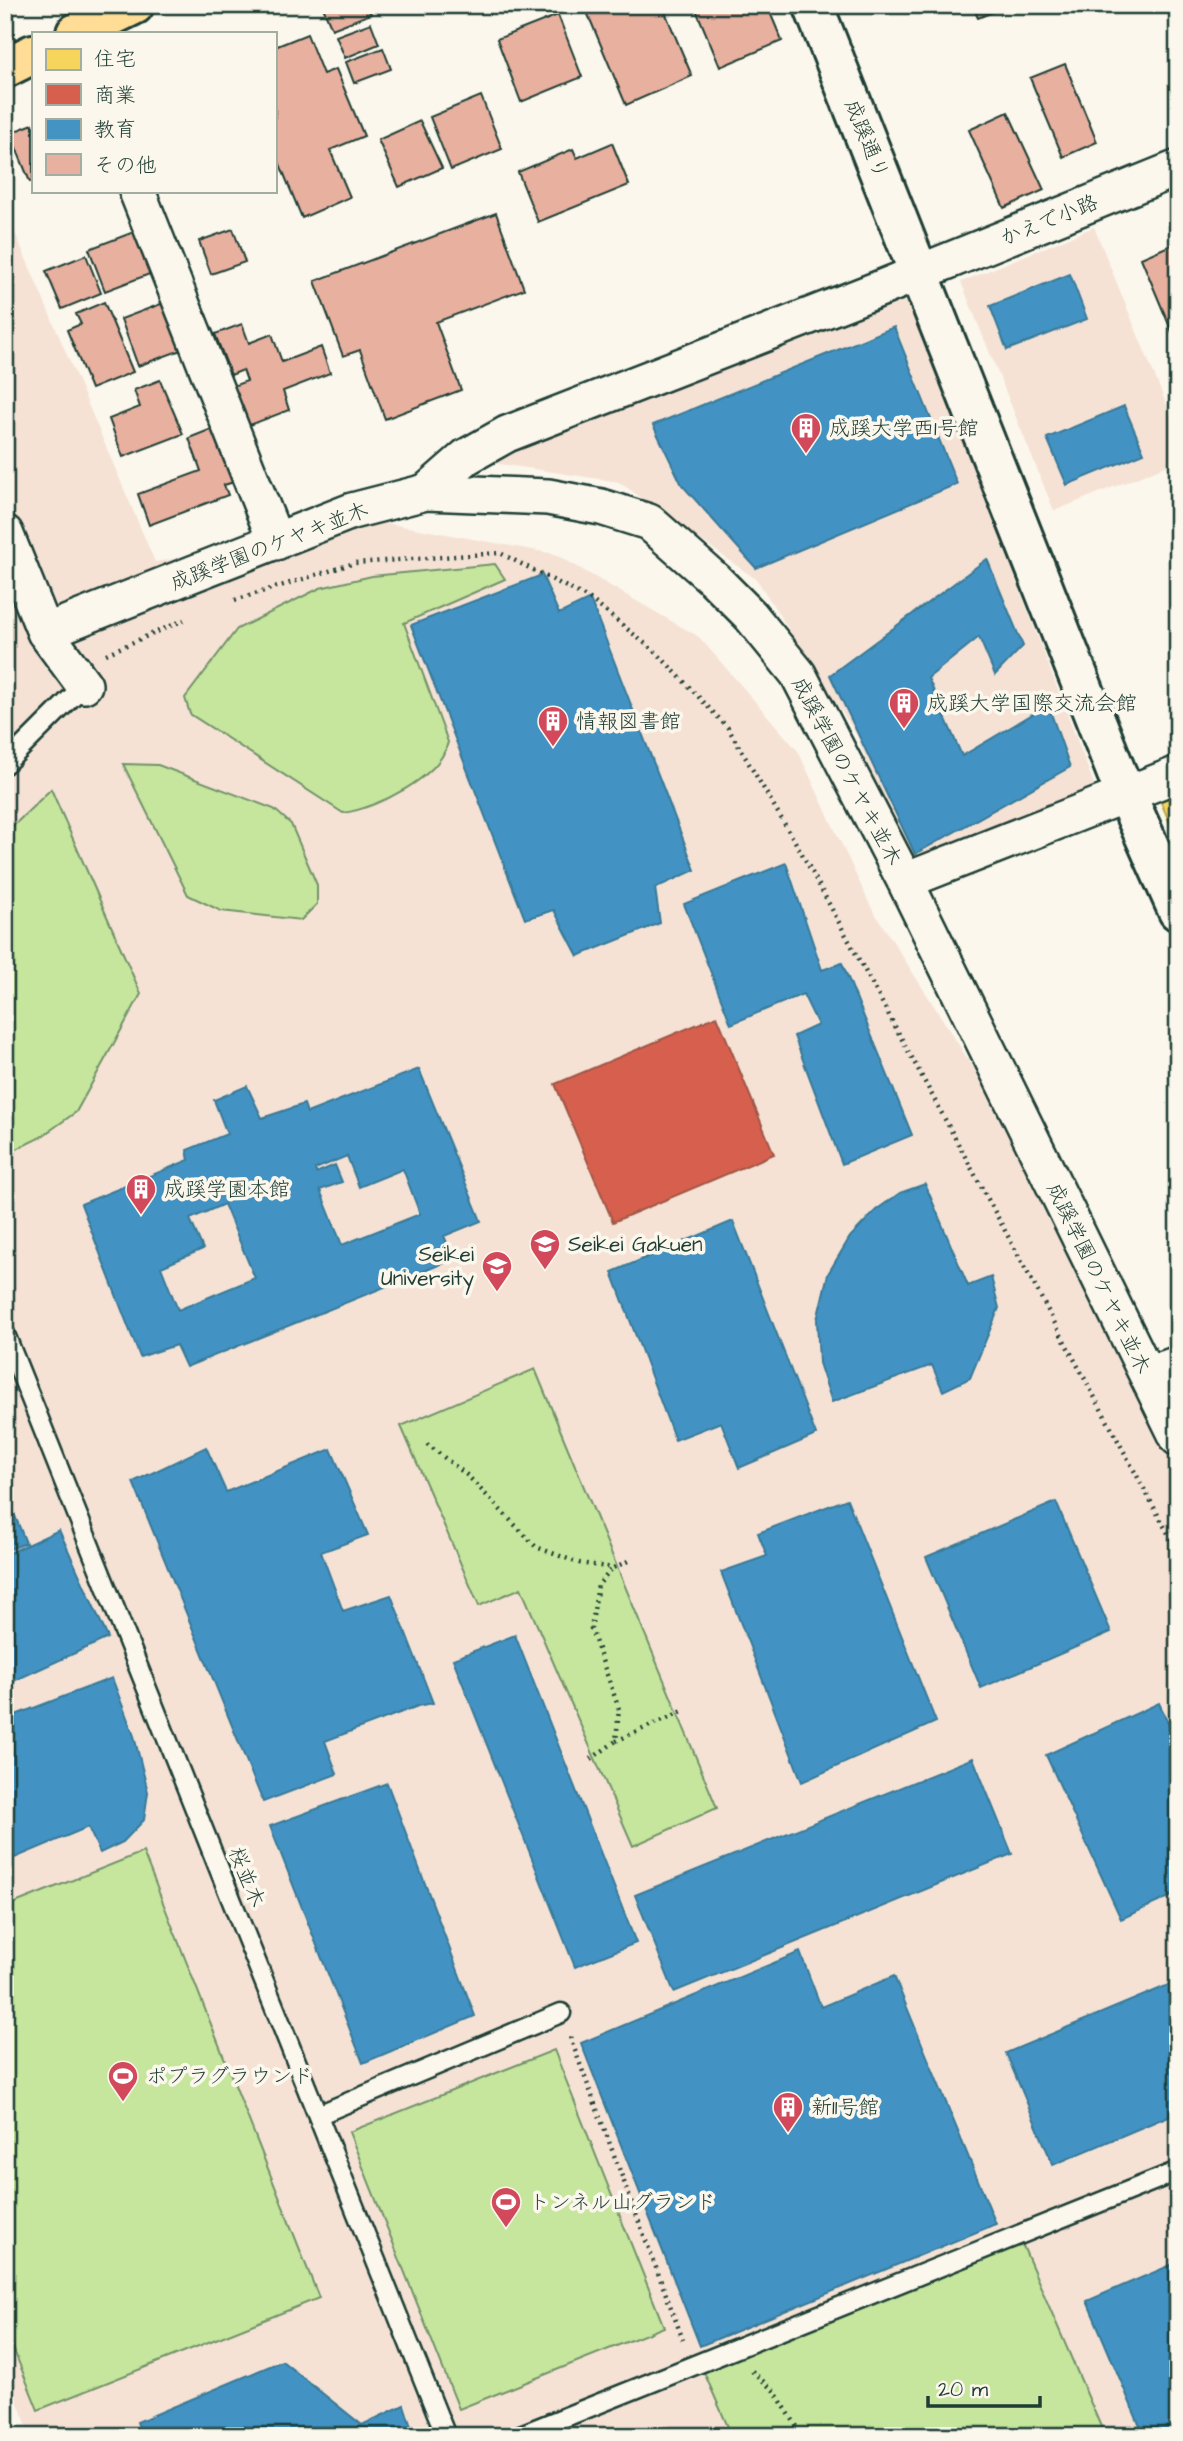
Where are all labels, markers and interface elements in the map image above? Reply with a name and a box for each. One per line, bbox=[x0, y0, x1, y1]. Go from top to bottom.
legend bbox=[32, 32, 276, 192]
text: 住宅 bbox=[94, 45, 136, 74]
text: 商業 bbox=[94, 81, 136, 110]
street label: 成蹊通り bbox=[837, 95, 896, 184]
text: 教育 bbox=[94, 115, 136, 144]
text: その他 bbox=[94, 151, 157, 180]
street label: かえで小路 bbox=[996, 188, 1103, 253]
building icon: 成蹊大学西1号館 bbox=[789, 411, 823, 455]
place label: 成蹊大学西1号館 bbox=[829, 414, 979, 443]
street label: 成蹊学園のケヤキ並木 bbox=[166, 495, 372, 598]
street label: 成蹊学園のケヤキ並木 bbox=[784, 672, 909, 871]
building icon: 成蹊大学国際交流会館 bbox=[887, 686, 921, 730]
place label: 成蹊大学国際交流会館 bbox=[927, 689, 1137, 718]
building icon: 情報図書館 bbox=[536, 704, 570, 748]
place label: 情報図書館 bbox=[576, 707, 681, 736]
building icon: 成蹊学園本館 bbox=[124, 1172, 158, 1216]
place label: 成蹊学園本館 bbox=[164, 1175, 290, 1204]
street label: 成蹊学園のケヤキ並木 bbox=[1039, 1177, 1158, 1379]
school or university icon: Seikei Gakuen bbox=[528, 1227, 562, 1271]
place label: Seikei Gakuen bbox=[568, 1230, 703, 1259]
place label: Seikei University bbox=[381, 1240, 474, 1295]
school or university icon: Seikei University bbox=[480, 1249, 514, 1293]
street label: 桜並木 bbox=[221, 1843, 272, 1912]
sports icon: ポプラグラウンド bbox=[106, 2059, 140, 2103]
place label: ポプラグラウンド bbox=[146, 2062, 313, 2091]
building icon: 新11号館 bbox=[771, 2090, 805, 2134]
place label: 新11号館 bbox=[811, 2093, 879, 2122]
sports icon: トンネル山グランド bbox=[489, 2185, 523, 2229]
place label: トンネル山グランド bbox=[529, 2188, 716, 2217]
scale bar bbox=[928, 2364, 1040, 2408]
text: 20 m bbox=[938, 2375, 989, 2404]

